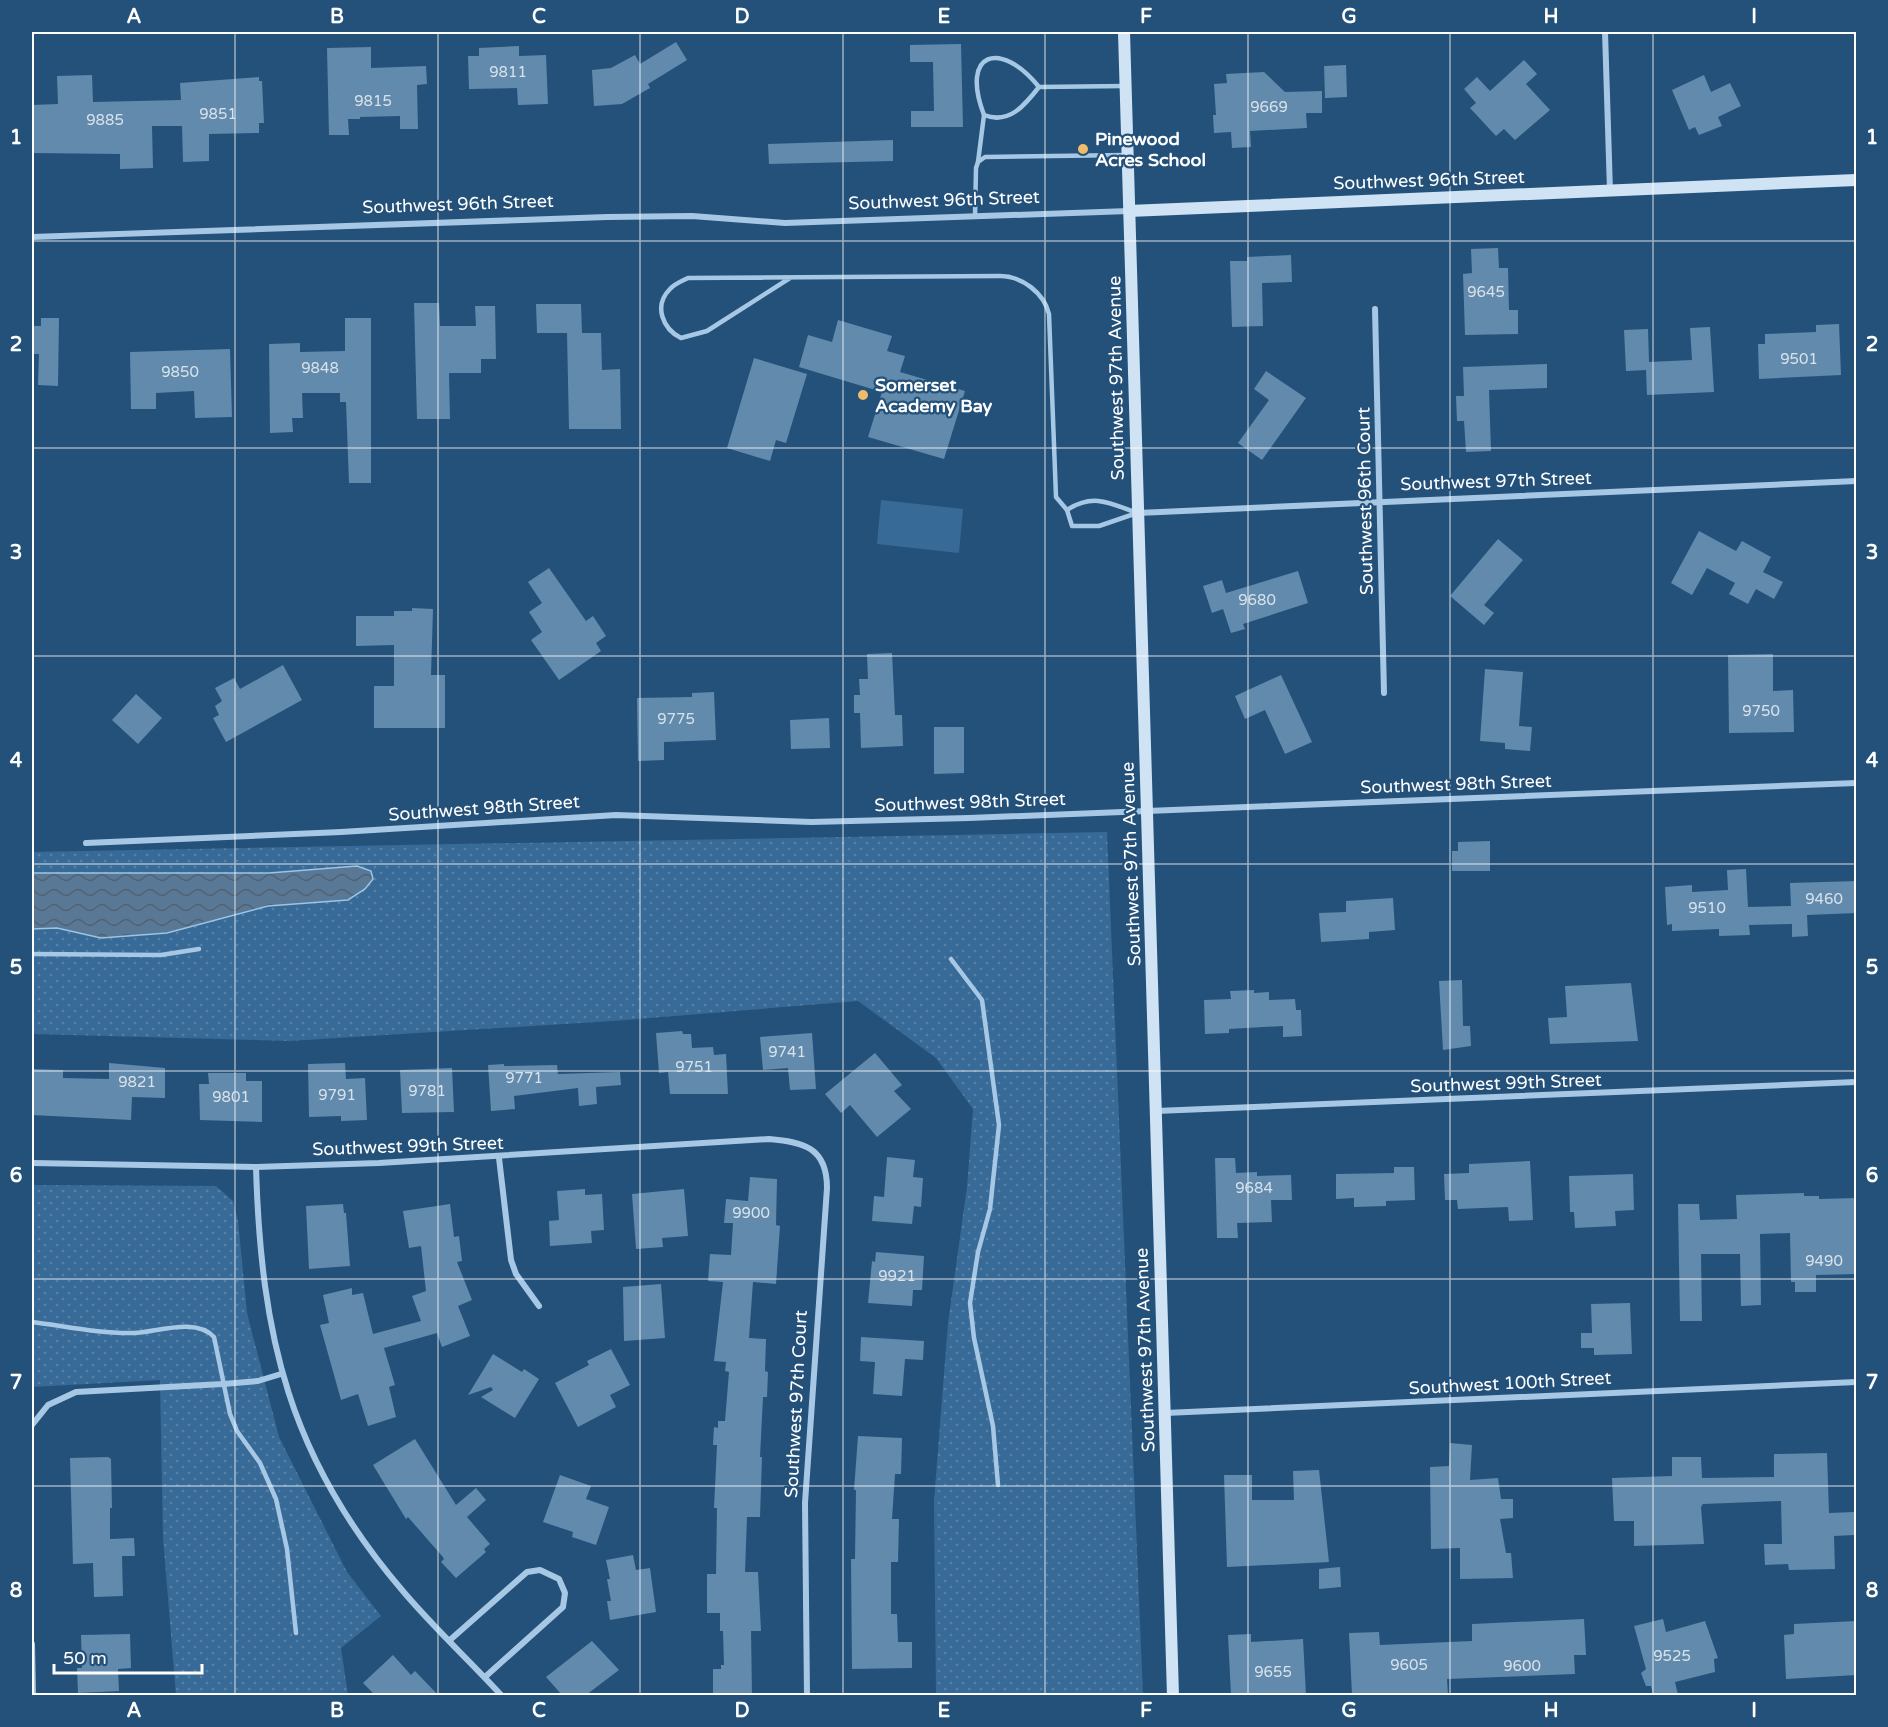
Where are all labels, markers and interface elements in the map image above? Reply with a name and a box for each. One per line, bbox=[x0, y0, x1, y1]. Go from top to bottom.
text: A bbox=[127, 5, 142, 29]
text: B bbox=[330, 5, 344, 29]
text: C bbox=[532, 5, 546, 29]
text: D bbox=[734, 5, 750, 29]
text: E bbox=[938, 5, 951, 29]
text: F bbox=[1140, 5, 1152, 29]
text: G bbox=[1341, 5, 1357, 29]
text: H bbox=[1543, 5, 1559, 29]
text: I bbox=[1751, 5, 1757, 29]
house number: 9811 bbox=[489, 63, 527, 81]
house number: 9815 bbox=[354, 92, 392, 110]
house number: 9669 bbox=[1250, 98, 1288, 116]
house number: 9851 bbox=[199, 105, 237, 123]
house number: 9885 bbox=[86, 111, 124, 129]
text: 1 bbox=[10, 126, 22, 150]
text: 1 bbox=[1866, 126, 1878, 150]
place label: Pinewood Acres School bbox=[1095, 128, 1206, 171]
marker: Pinewood Acres School bbox=[1076, 142, 1090, 156]
street label: Southwest 96th Street bbox=[1333, 166, 1525, 194]
street label: Southwest 96th Street bbox=[848, 186, 1040, 214]
street label: Southwest 96th Street bbox=[362, 190, 554, 218]
street label: Southwest 97th Avenue bbox=[1103, 275, 1129, 481]
house number: 9645 bbox=[1467, 283, 1505, 301]
text: 2 bbox=[10, 333, 22, 357]
text: 2 bbox=[1866, 333, 1878, 357]
house number: 9501 bbox=[1780, 350, 1818, 368]
house number: 9848 bbox=[301, 359, 339, 377]
house number: 9850 bbox=[161, 363, 199, 381]
place label: Somerset Academy Bay bbox=[875, 374, 993, 417]
marker: Somerset Academy Bay bbox=[856, 388, 870, 402]
street label: Southwest 96th Court bbox=[1352, 407, 1378, 595]
street label: Southwest 97th Street bbox=[1400, 467, 1592, 495]
text: 3 bbox=[10, 541, 22, 565]
text: 3 bbox=[1866, 541, 1878, 565]
house number: 9680 bbox=[1238, 591, 1276, 609]
house number: 9750 bbox=[1742, 702, 1780, 720]
house number: 9775 bbox=[657, 710, 695, 728]
text: 4 bbox=[10, 749, 23, 773]
text: 4 bbox=[1866, 749, 1879, 773]
street label: Southwest 97th Avenue bbox=[1116, 761, 1146, 967]
street label: Southwest 98th Street bbox=[1360, 770, 1552, 798]
street label: Southwest 98th Street bbox=[874, 788, 1066, 816]
street label: Southwest 98th Street bbox=[388, 790, 580, 826]
house number: 9460 bbox=[1805, 890, 1843, 908]
house number: 9510 bbox=[1688, 899, 1726, 917]
text: 5 bbox=[10, 956, 22, 980]
text: 5 bbox=[1866, 956, 1878, 980]
house number: 9741 bbox=[768, 1043, 806, 1061]
house number: 9751 bbox=[675, 1058, 713, 1076]
house number: 9771 bbox=[505, 1069, 543, 1087]
street label: Southwest 99th Street bbox=[1410, 1069, 1602, 1097]
house number: 9821 bbox=[118, 1073, 156, 1091]
house number: 9781 bbox=[408, 1082, 446, 1100]
house number: 9791 bbox=[318, 1086, 356, 1104]
house number: 9801 bbox=[212, 1088, 250, 1106]
street label: Southwest 99th Street bbox=[312, 1132, 504, 1160]
text: 6 bbox=[10, 1164, 22, 1188]
text: 6 bbox=[1866, 1164, 1878, 1188]
house number: 9684 bbox=[1235, 1179, 1273, 1197]
house number: 9900 bbox=[732, 1204, 770, 1222]
street label: Southwest 97th Avenue bbox=[1130, 1247, 1160, 1453]
house number: 9490 bbox=[1805, 1252, 1843, 1270]
house number: 9921 bbox=[878, 1267, 916, 1285]
street label: Southwest 97th Court bbox=[780, 1309, 812, 1499]
street label: Southwest 100th Street bbox=[1408, 1367, 1612, 1399]
text: 7 bbox=[10, 1371, 22, 1395]
text: 7 bbox=[1866, 1371, 1878, 1395]
text: 8 bbox=[10, 1579, 22, 1603]
text: 8 bbox=[1866, 1579, 1878, 1603]
scale bar bbox=[54, 1637, 202, 1675]
text: 50 m bbox=[63, 1647, 107, 1669]
house number: 9525 bbox=[1653, 1647, 1691, 1665]
house number: 9605 bbox=[1390, 1656, 1428, 1674]
house number: 9600 bbox=[1503, 1657, 1541, 1675]
house number: 9655 bbox=[1254, 1663, 1292, 1681]
text: A bbox=[127, 1699, 142, 1723]
text: B bbox=[330, 1699, 344, 1723]
text: C bbox=[532, 1699, 546, 1723]
text: D bbox=[734, 1699, 750, 1723]
text: E bbox=[938, 1699, 951, 1723]
text: F bbox=[1140, 1699, 1152, 1723]
text: G bbox=[1341, 1699, 1357, 1723]
text: H bbox=[1543, 1699, 1559, 1723]
text: I bbox=[1751, 1699, 1757, 1723]

